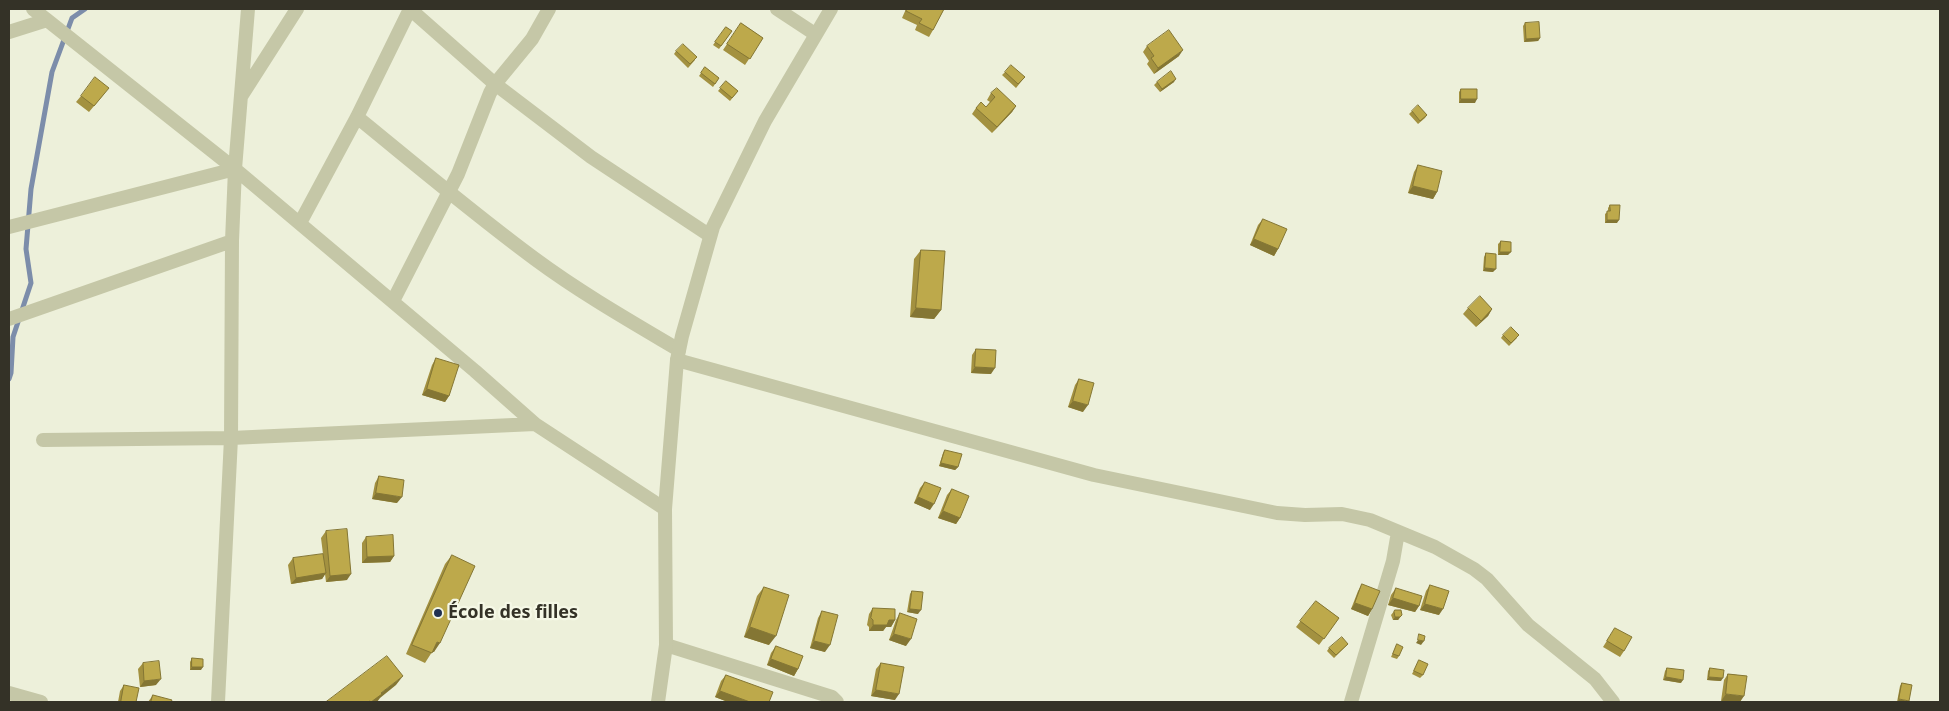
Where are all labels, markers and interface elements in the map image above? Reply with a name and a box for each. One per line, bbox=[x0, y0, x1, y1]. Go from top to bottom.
place label: École des filles bbox=[448, 602, 578, 624]
marker: École des filles bbox=[432, 607, 444, 619]

